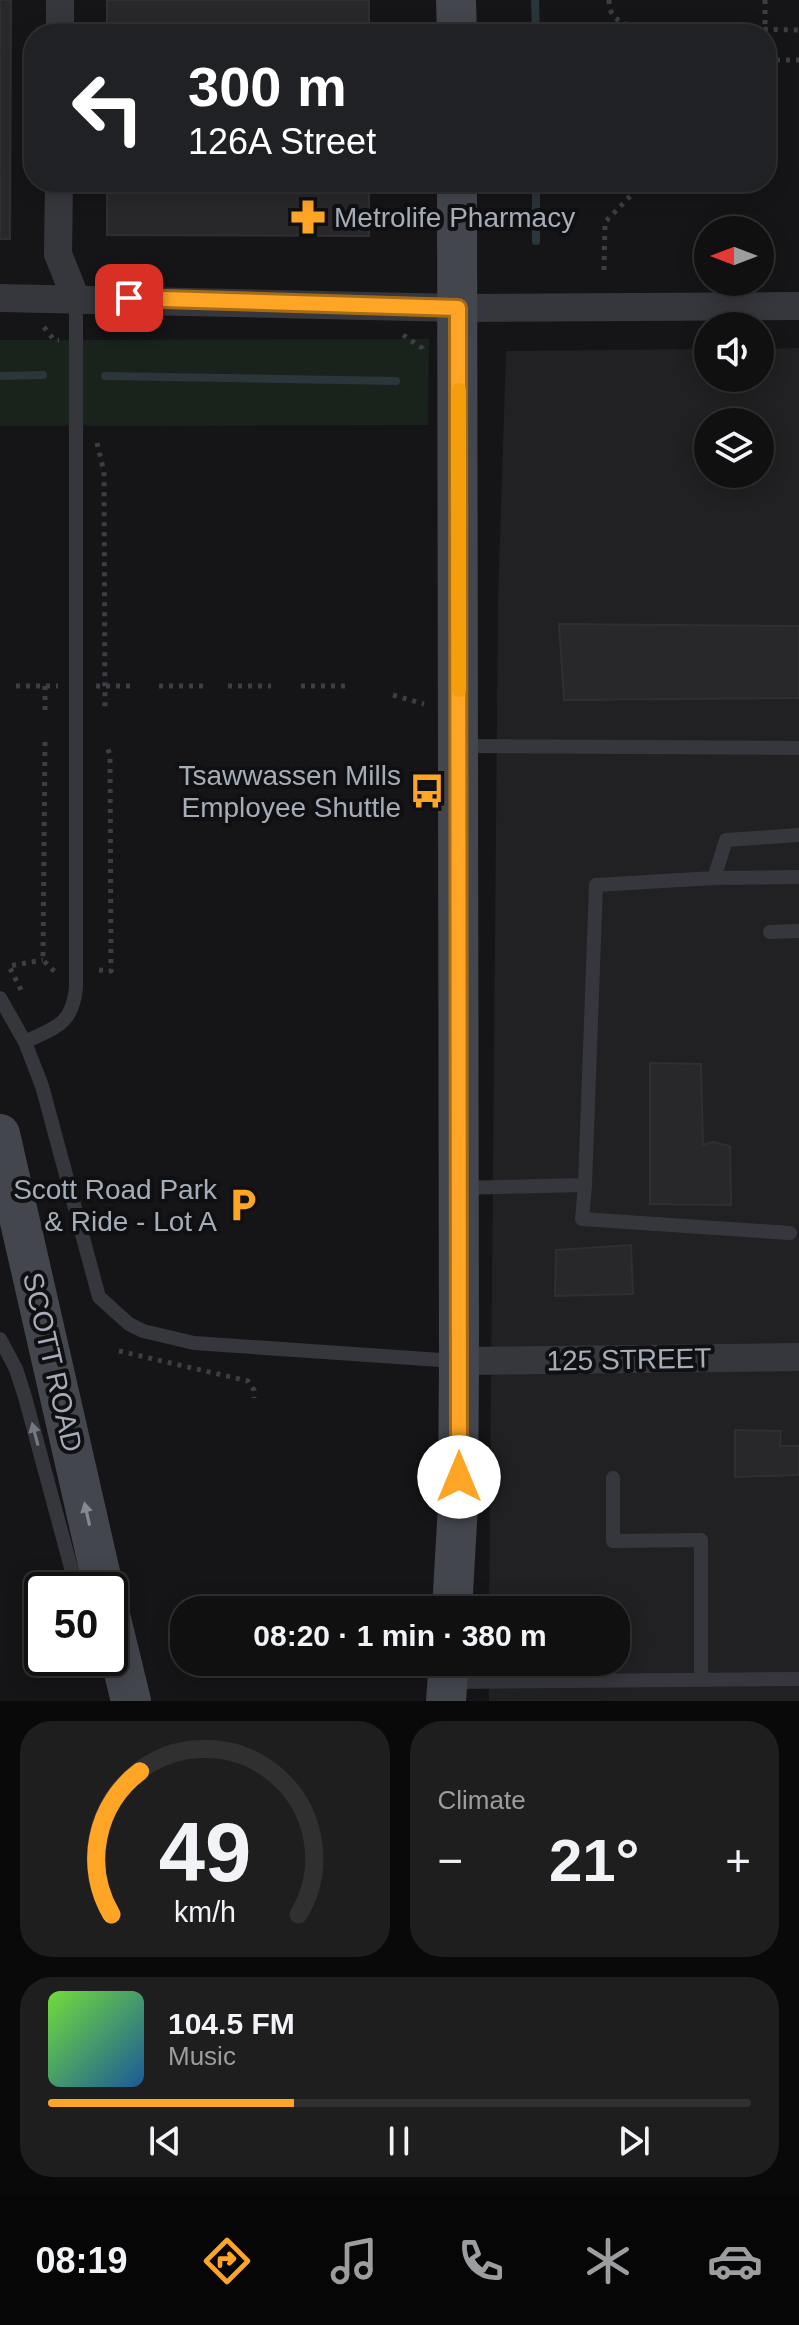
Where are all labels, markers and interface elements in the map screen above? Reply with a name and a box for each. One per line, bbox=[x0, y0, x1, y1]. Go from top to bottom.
text: 300 m bbox=[188, 55, 347, 118]
icon: left bbox=[56, 56, 160, 160]
text: 126A Street bbox=[188, 121, 376, 162]
pharmacy icon: Metrolife Pharmacy bbox=[289, 198, 327, 236]
place label: Metrolife Pharmacy bbox=[334, 202, 575, 233]
north arrow bbox=[694, 216, 774, 296]
map controls bbox=[694, 216, 774, 488]
pin bbox=[95, 264, 163, 332]
icon: arrive bbox=[107, 276, 151, 320]
button: sound bbox=[694, 312, 774, 392]
button: layers bbox=[694, 408, 774, 488]
place label: Tsawwassen Mills Employee Shuttle bbox=[179, 760, 401, 823]
bus stop icon: Tsawwassen Mills Employee Shuttle bbox=[408, 772, 446, 810]
place label: Scott Road Park & Ride - Lot A bbox=[13, 1174, 218, 1237]
parking icon: Scott Road Park & Ride - Lot A bbox=[224, 1186, 262, 1224]
street label: SCOTT ROAD bbox=[17, 1269, 88, 1455]
street label: 125 STREET bbox=[546, 1343, 712, 1376]
one-way arrow bbox=[28, 1421, 41, 1445]
position arrow bbox=[417, 1435, 501, 1519]
one-way arrow bbox=[80, 1501, 93, 1526]
speed limit sign: 50 bbox=[24, 1572, 128, 1676]
text: 08:20 · 1 min · 380 m bbox=[253, 1619, 547, 1652]
text: Climate bbox=[438, 1785, 526, 1815]
text: 49 bbox=[158, 1806, 251, 1899]
text: 21° bbox=[549, 1827, 640, 1894]
text: − bbox=[438, 1836, 463, 1885]
text: + bbox=[725, 1836, 751, 1885]
text: km/h bbox=[174, 1896, 236, 1928]
text: 104.5 FM bbox=[168, 2007, 295, 2040]
text: Music bbox=[168, 2041, 236, 2071]
icon: previous bbox=[143, 2119, 187, 2163]
icon: pause bbox=[377, 2119, 421, 2163]
icon: next bbox=[612, 2119, 656, 2163]
icon: directions bbox=[199, 2233, 255, 2289]
icon: music bbox=[326, 2233, 382, 2289]
icon: phone bbox=[453, 2233, 509, 2289]
icon: climate bbox=[580, 2233, 636, 2289]
icon: car bbox=[707, 2233, 763, 2289]
text: 08:19 bbox=[36, 2240, 128, 2281]

